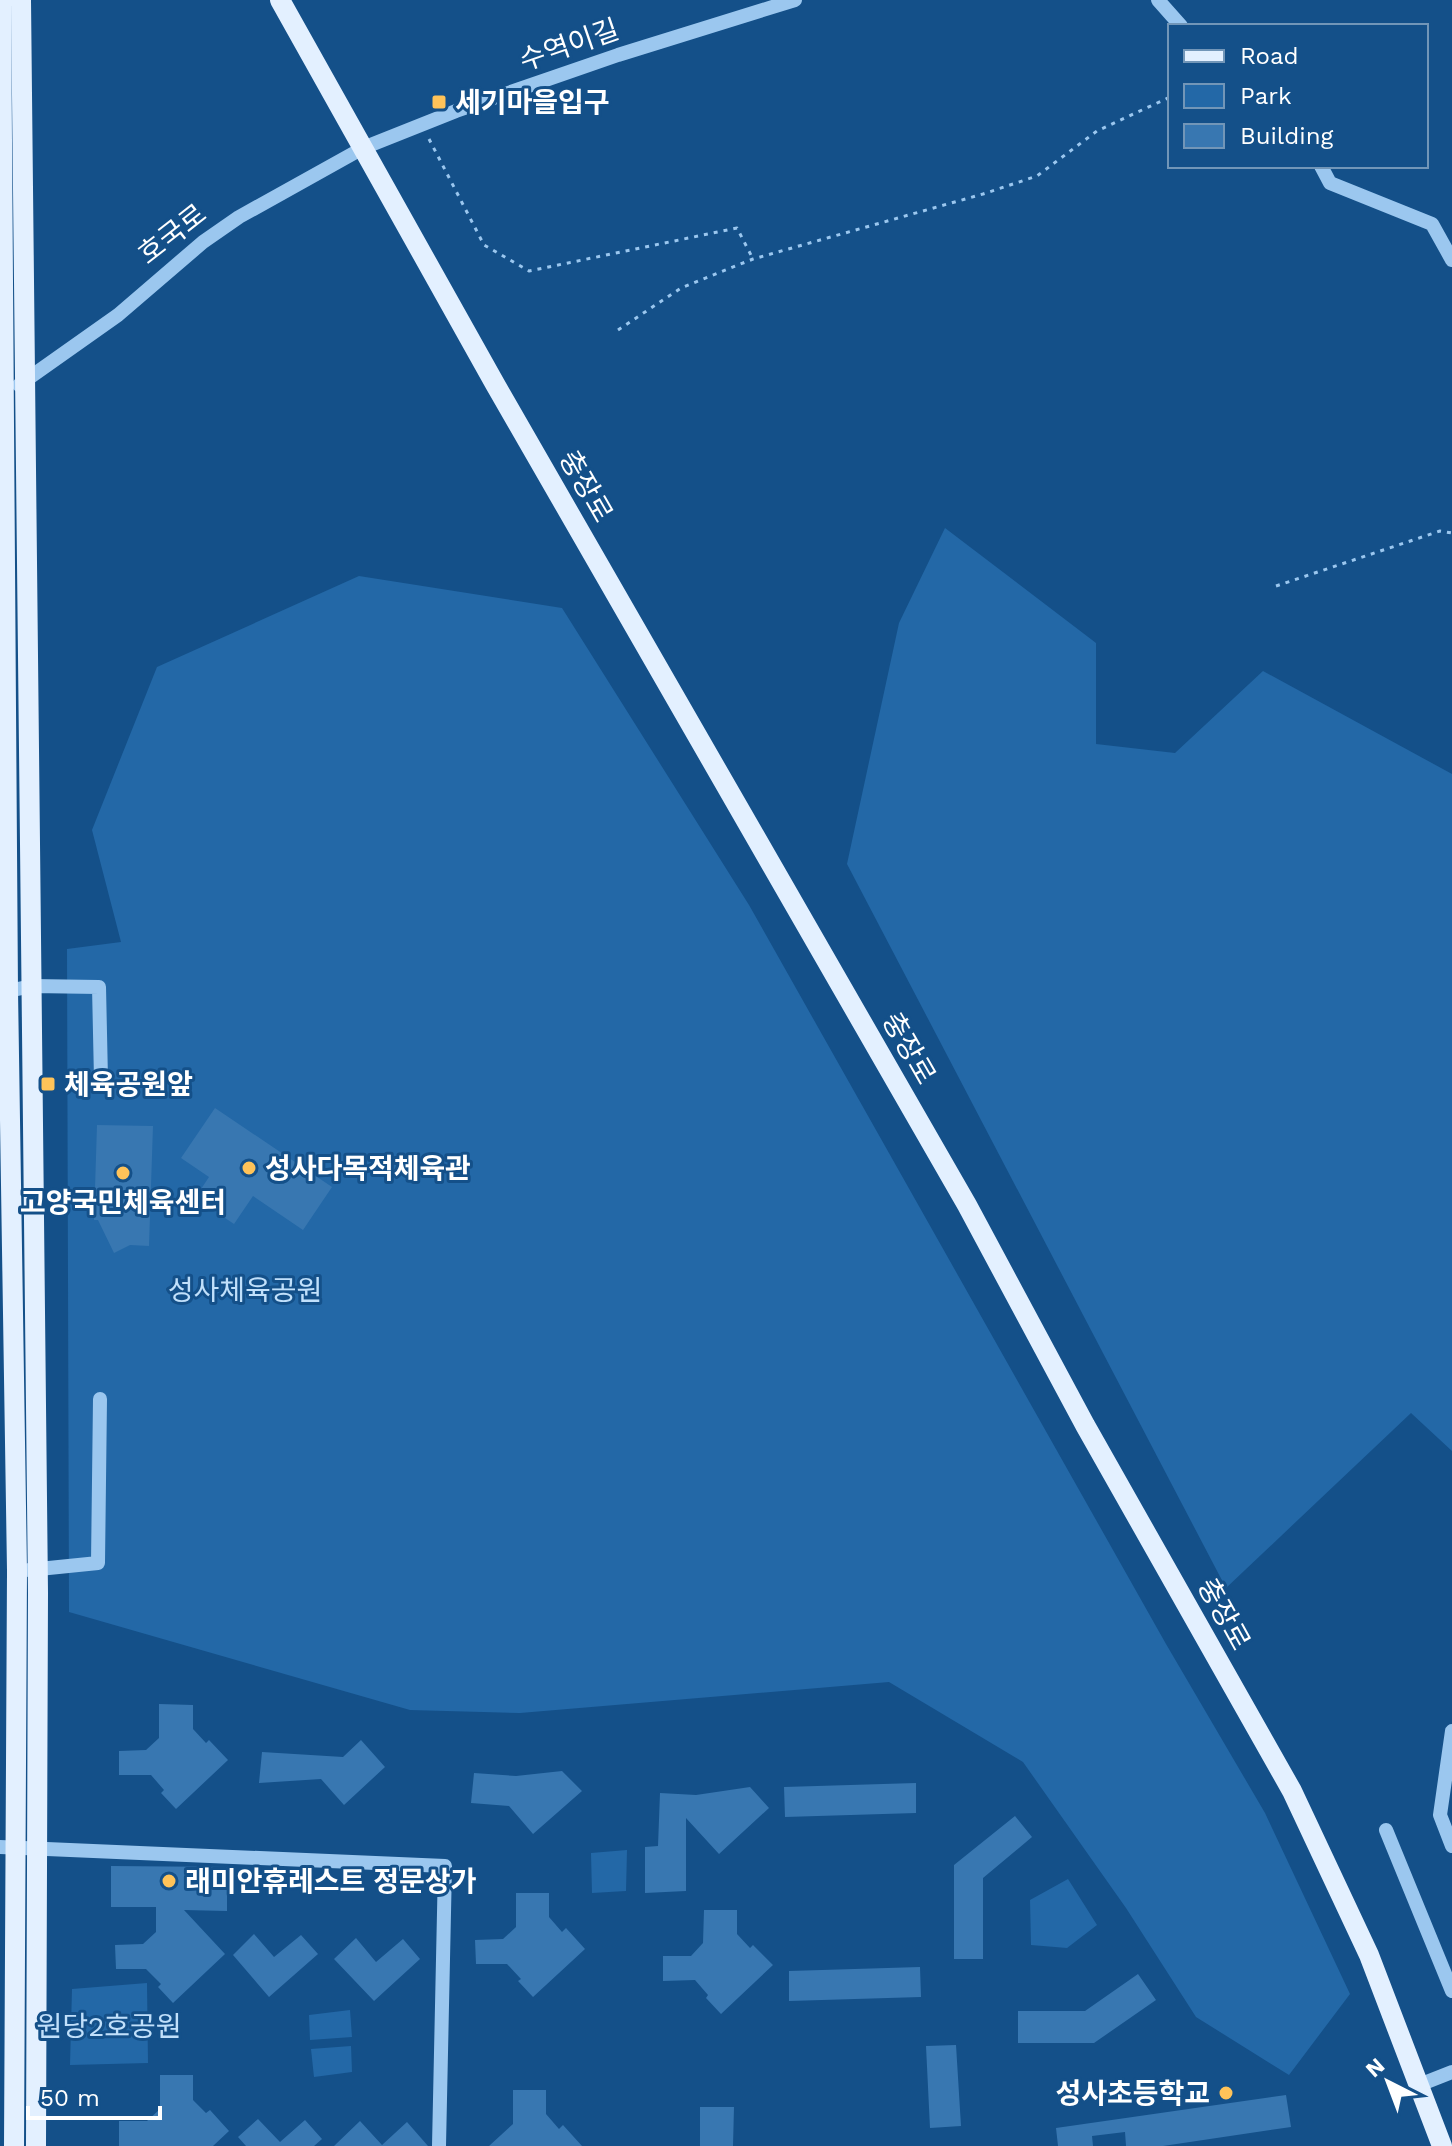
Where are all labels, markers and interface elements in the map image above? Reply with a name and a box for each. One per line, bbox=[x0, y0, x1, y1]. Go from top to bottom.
street label: 수역이길 bbox=[515, 13, 623, 77]
legend bbox=[1168, 24, 1428, 168]
text: Road bbox=[1240, 42, 1299, 70]
text: Park bbox=[1240, 82, 1292, 110]
place label: 세기마을입구 bbox=[455, 86, 610, 119]
marker: 세기마을입구 bbox=[430, 93, 448, 111]
text: Building bbox=[1240, 122, 1333, 150]
street label: 호국로 bbox=[131, 197, 213, 271]
street label: 충장로 bbox=[552, 444, 620, 528]
street label: 충장로 bbox=[875, 1006, 943, 1090]
place label: 체육공원앞 bbox=[64, 1068, 193, 1101]
marker: 체육공원앞 bbox=[39, 1075, 57, 1093]
place label: 성사다목적체육관 bbox=[265, 1152, 471, 1185]
marker: 성사다목적체육관 bbox=[240, 1159, 258, 1177]
marker: 고양국민체육센터 bbox=[114, 1164, 132, 1182]
place label: 고양국민체육센터 bbox=[20, 1186, 226, 1219]
park label: 성사체육공원 bbox=[168, 1274, 322, 1307]
street label: 충장로 bbox=[1191, 1572, 1257, 1656]
place label: 래미안휴레스트 정문상가 bbox=[185, 1865, 477, 1898]
marker: 래미안휴레스트 정문상가 bbox=[160, 1872, 178, 1890]
park label: 원당2호공원 bbox=[36, 2010, 182, 2043]
north arrow bbox=[1348, 2042, 1428, 2122]
text: N bbox=[1361, 2053, 1389, 2082]
scale bar bbox=[28, 2070, 160, 2120]
place label: 성사초등학교 bbox=[1055, 2077, 1210, 2110]
text: 50 m bbox=[40, 2084, 100, 2112]
marker: 성사초등학교 bbox=[1217, 2084, 1235, 2102]

